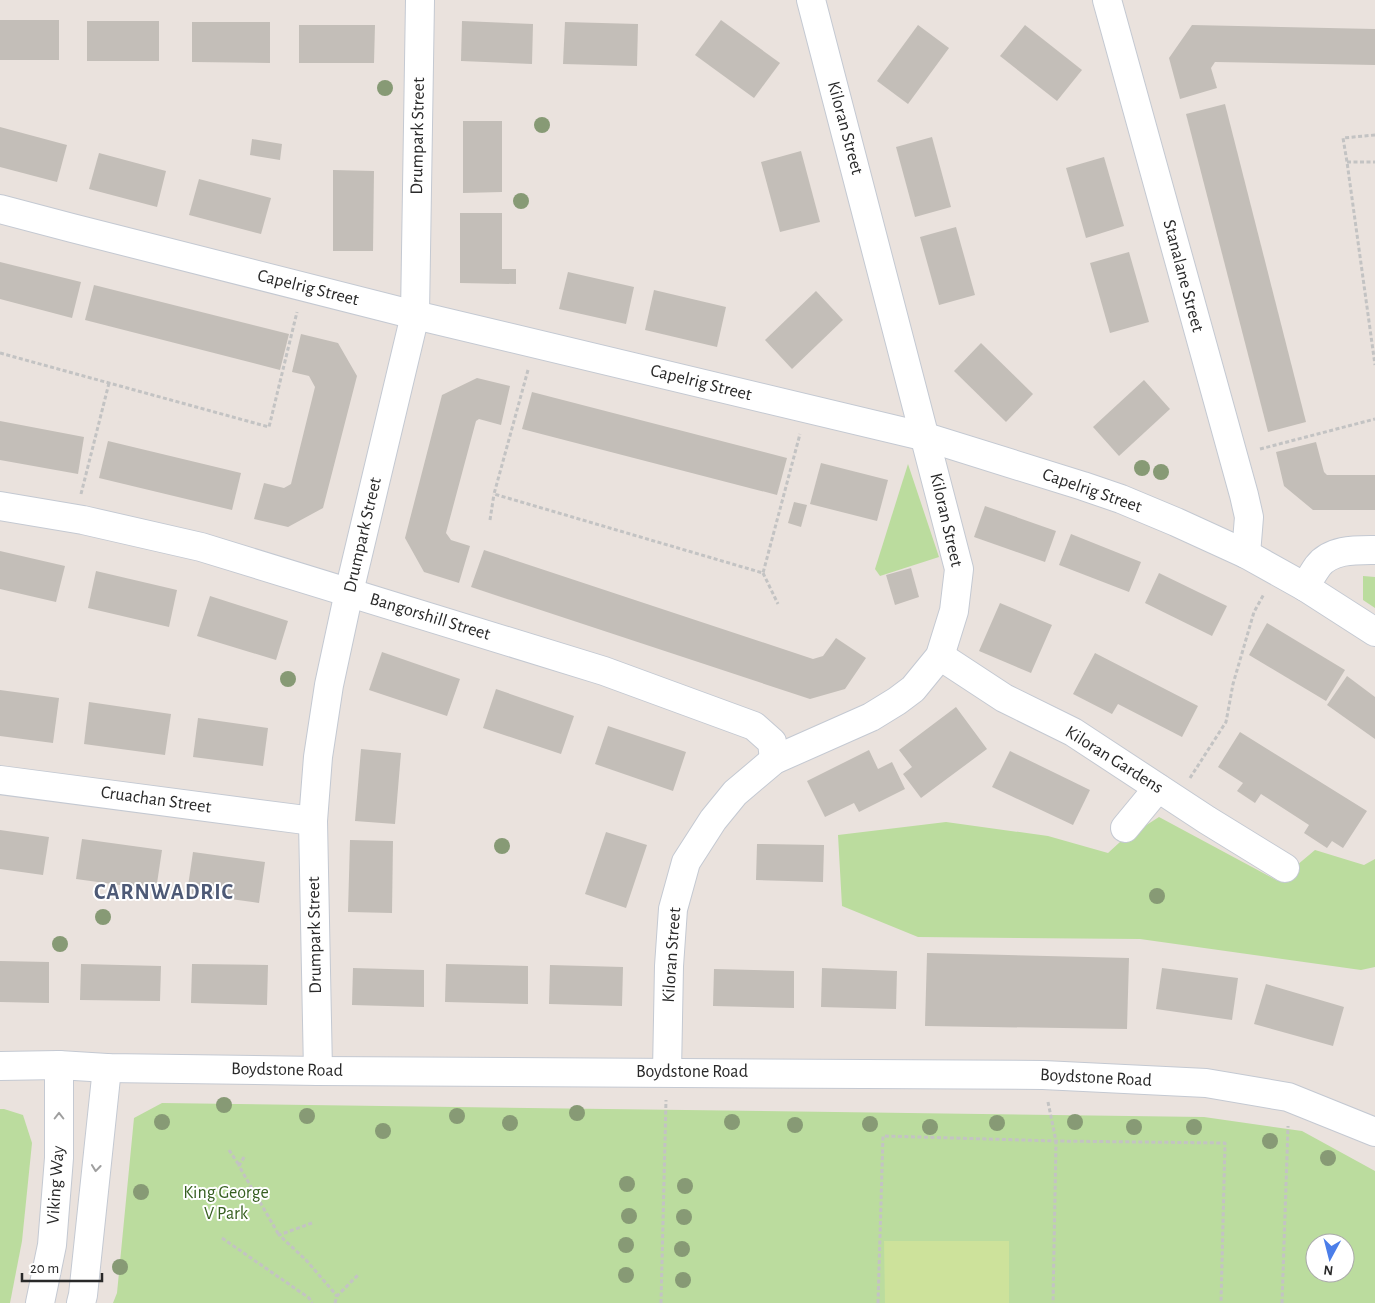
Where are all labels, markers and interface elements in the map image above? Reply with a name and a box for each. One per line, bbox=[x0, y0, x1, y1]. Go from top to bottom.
street label: Drumpark Street bbox=[408, 77, 428, 195]
street label: Kiloran Street bbox=[824, 79, 866, 177]
street label: Stanalane Street bbox=[1159, 218, 1207, 334]
street label: Capelrig Street bbox=[255, 267, 361, 309]
street label: Capelrig Street bbox=[648, 362, 754, 404]
street label: Capelrig Street bbox=[1040, 466, 1144, 517]
street label: Kiloran Street bbox=[926, 471, 966, 569]
street label: Drumpark Street bbox=[341, 475, 385, 594]
street label: Bangorshill Street bbox=[368, 590, 493, 644]
street label: Kiloran Gardens bbox=[1062, 723, 1166, 797]
street label: Cruachan Street bbox=[100, 783, 213, 817]
street label: Drumpark Street bbox=[305, 876, 325, 994]
district label: CARNWADRIC bbox=[94, 881, 234, 903]
street label: Kiloran Street bbox=[660, 906, 684, 1003]
street label: Boydstone Road bbox=[231, 1060, 343, 1080]
street label: Boydstone Road bbox=[636, 1063, 748, 1081]
street label: Boydstone Road bbox=[1040, 1066, 1152, 1090]
one-way arrow bbox=[54, 1111, 64, 1119]
street label: Viking Way bbox=[44, 1145, 68, 1225]
one-way arrow bbox=[91, 1165, 102, 1173]
park label: King George V Park bbox=[183, 1184, 269, 1223]
north arrow bbox=[1305, 1233, 1355, 1283]
scale bar bbox=[22, 1250, 102, 1282]
text: 20 m bbox=[30, 1261, 59, 1276]
text: N bbox=[1323, 1262, 1334, 1277]

